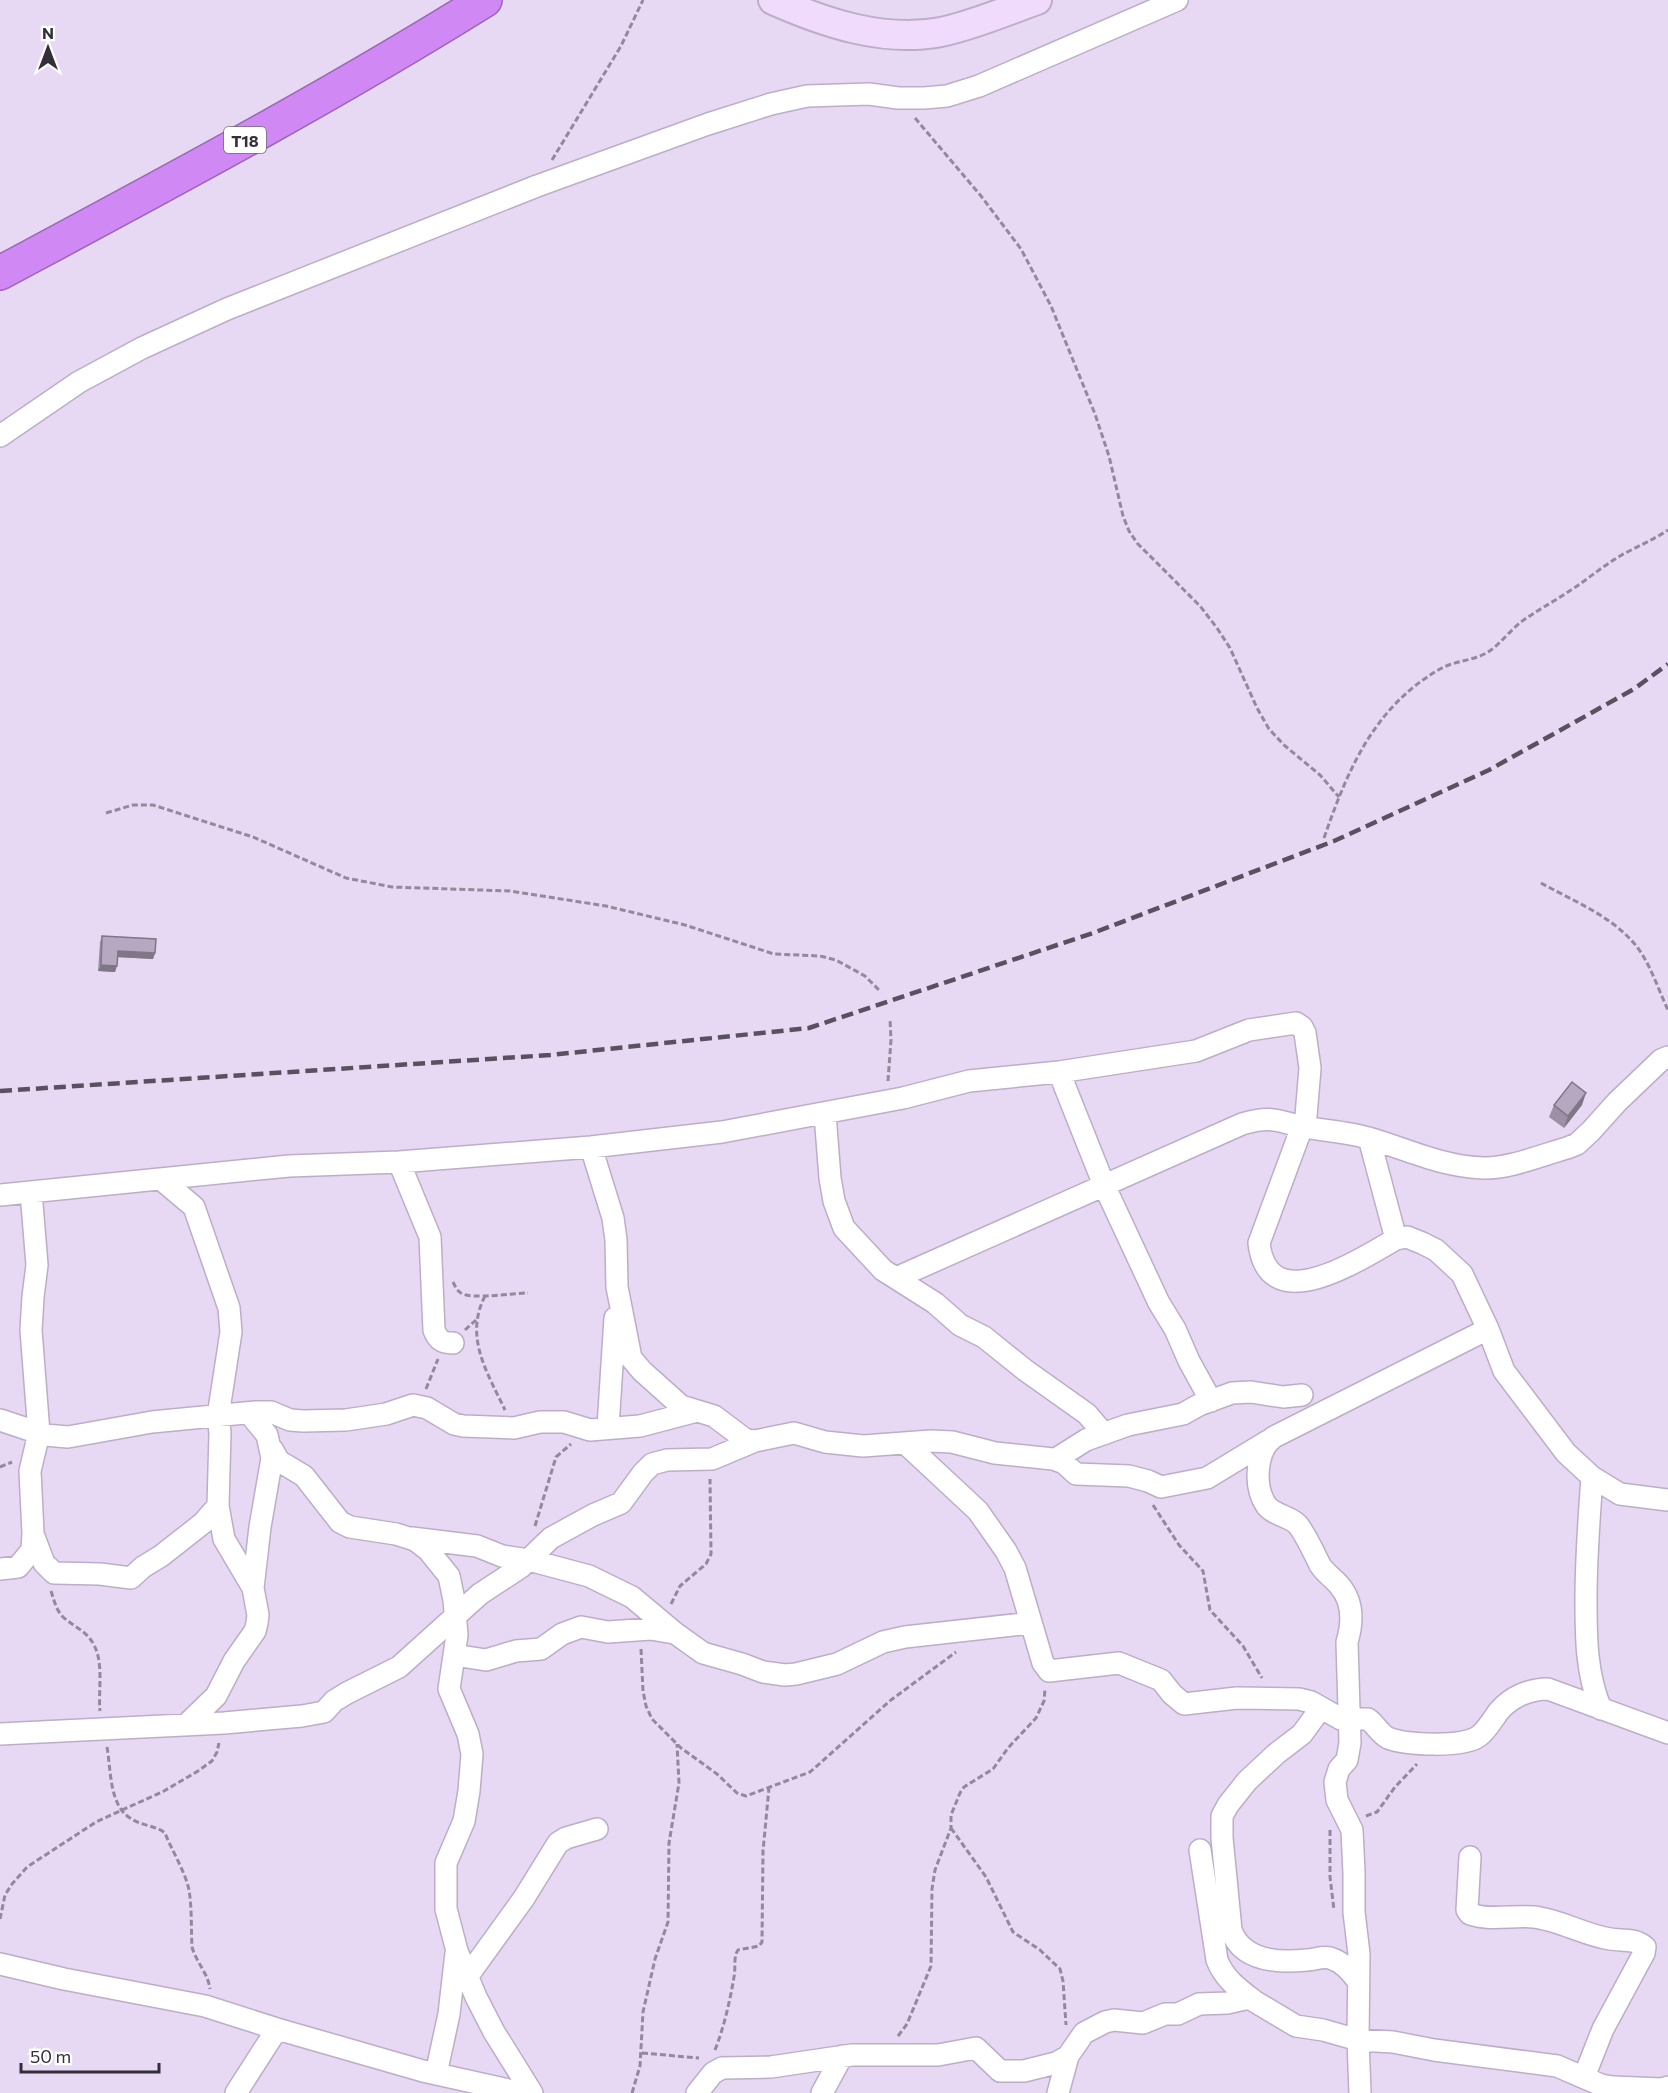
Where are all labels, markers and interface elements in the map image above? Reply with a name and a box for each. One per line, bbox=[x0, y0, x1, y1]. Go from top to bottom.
north arrow bbox=[18, 18, 78, 78]
text: N bbox=[42, 23, 54, 42]
road number: T18 bbox=[224, 127, 266, 153]
scale bar bbox=[21, 2036, 159, 2074]
text: 50 m bbox=[30, 2045, 71, 2067]

